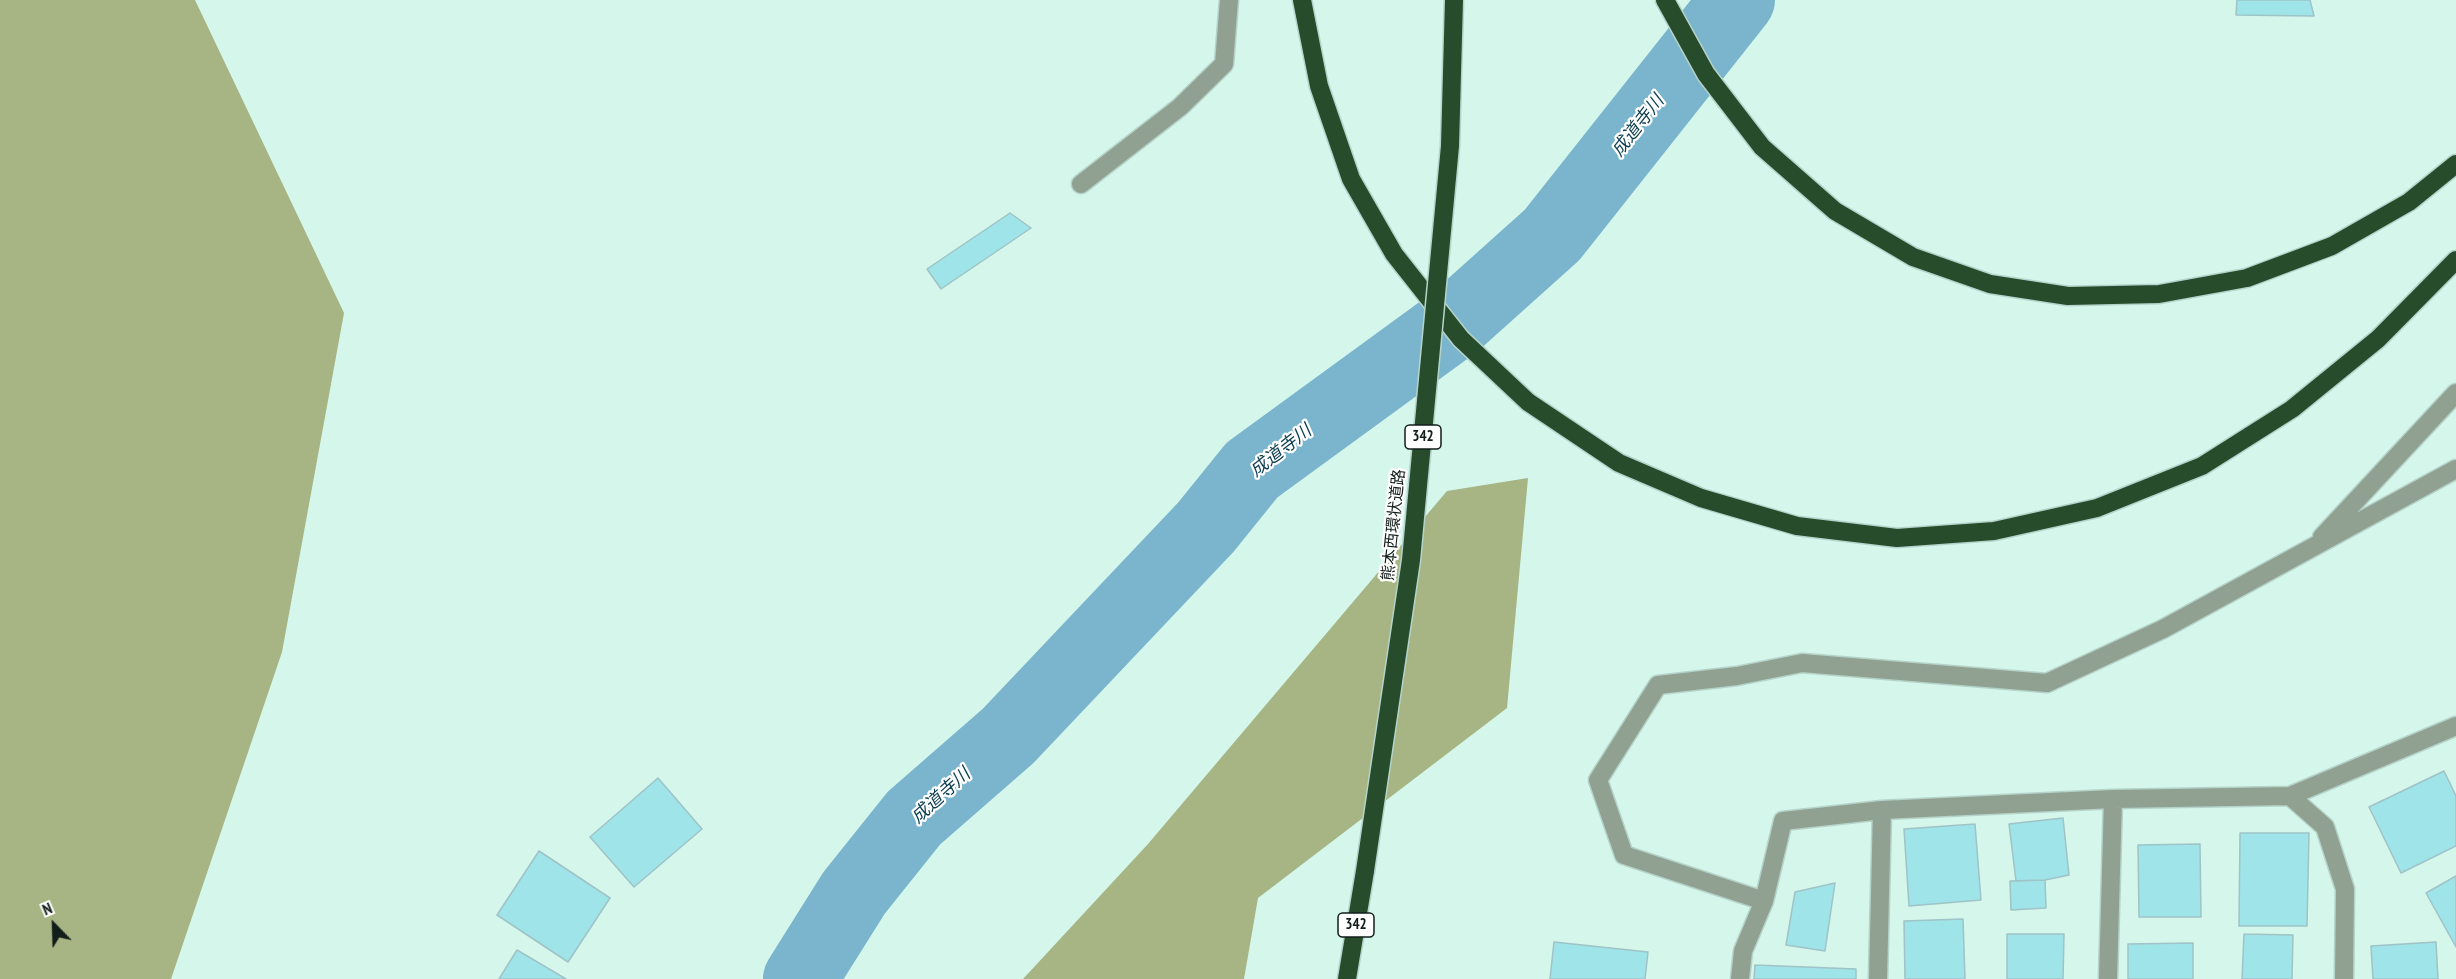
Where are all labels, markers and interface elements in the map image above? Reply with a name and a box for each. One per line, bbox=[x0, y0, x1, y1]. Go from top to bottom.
water label: 成道寺川 bbox=[1607, 91, 1669, 161]
water label: 成道寺川 bbox=[1246, 420, 1316, 482]
road number: 342 bbox=[1405, 425, 1441, 449]
street label: 熊本西環状道路 bbox=[1379, 468, 1409, 582]
water label: 成道寺川 bbox=[907, 764, 975, 828]
north arrow bbox=[24, 895, 84, 955]
text: N bbox=[39, 898, 55, 919]
road number: 342 bbox=[1338, 913, 1374, 937]

